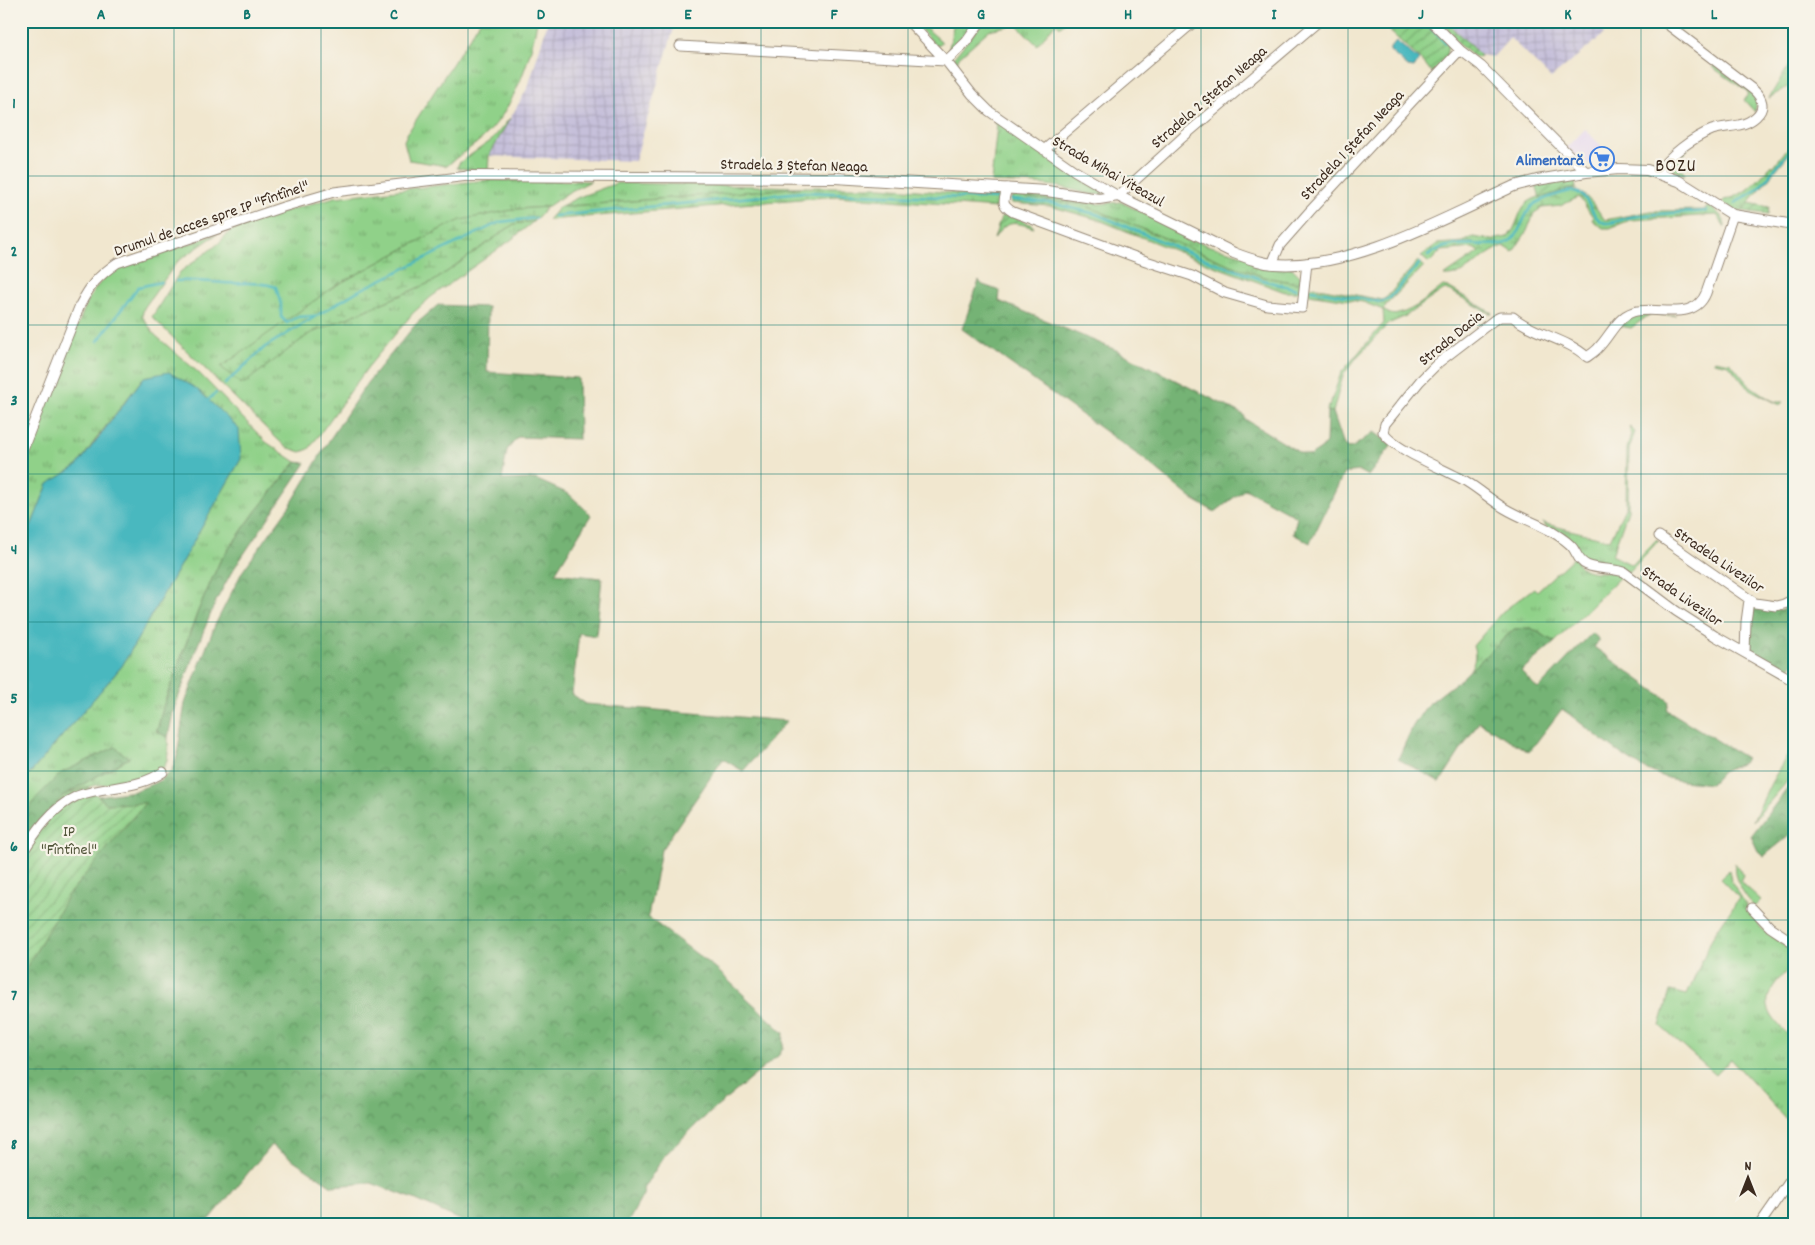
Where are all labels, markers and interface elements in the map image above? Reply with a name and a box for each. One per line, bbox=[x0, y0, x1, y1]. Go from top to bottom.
text: A bbox=[97, 4, 106, 27]
text: B bbox=[243, 4, 251, 27]
text: C bbox=[390, 4, 398, 27]
text: D bbox=[537, 4, 546, 27]
text: E bbox=[684, 4, 692, 27]
text: F bbox=[830, 4, 838, 27]
text: G bbox=[977, 4, 985, 27]
text: H bbox=[1124, 4, 1132, 27]
text: I bbox=[1272, 4, 1278, 27]
text: J bbox=[1418, 4, 1424, 27]
text: K bbox=[1564, 4, 1572, 27]
text: L bbox=[1711, 4, 1718, 27]
street label: Stradela 2 Ștefan Neaga bbox=[1147, 41, 1273, 155]
street label: Stradela 1 Ștefan Neaga bbox=[1295, 85, 1411, 206]
text: 1 bbox=[12, 93, 16, 116]
street label: Strada Mihai Viteazul bbox=[1047, 131, 1169, 214]
supermarket icon: Alimentară bbox=[1589, 146, 1615, 172]
place label: Alimentară bbox=[1516, 150, 1585, 173]
street label: Stradela 3 Ștefan Neaga bbox=[720, 154, 868, 179]
district label: BOZU bbox=[1655, 154, 1697, 181]
street label: Drumul de acces spre IP "Fîntînel" bbox=[111, 175, 313, 264]
text: 2 bbox=[11, 241, 18, 264]
street label: Strada Dacia bbox=[1414, 305, 1489, 372]
text: 3 bbox=[10, 390, 18, 413]
street label: Stradela Livezilor bbox=[1669, 522, 1769, 600]
text: 4 bbox=[11, 539, 17, 562]
street label: Strada Livezilor bbox=[1636, 561, 1727, 633]
text: 5 bbox=[10, 688, 18, 711]
park label: IP "Fîntînel" bbox=[41, 821, 97, 862]
text: 6 bbox=[10, 836, 18, 859]
text: 7 bbox=[11, 985, 17, 1008]
text: 8 bbox=[11, 1134, 18, 1157]
north arrow bbox=[1722, 1152, 1772, 1202]
text: N bbox=[1745, 1157, 1752, 1177]

